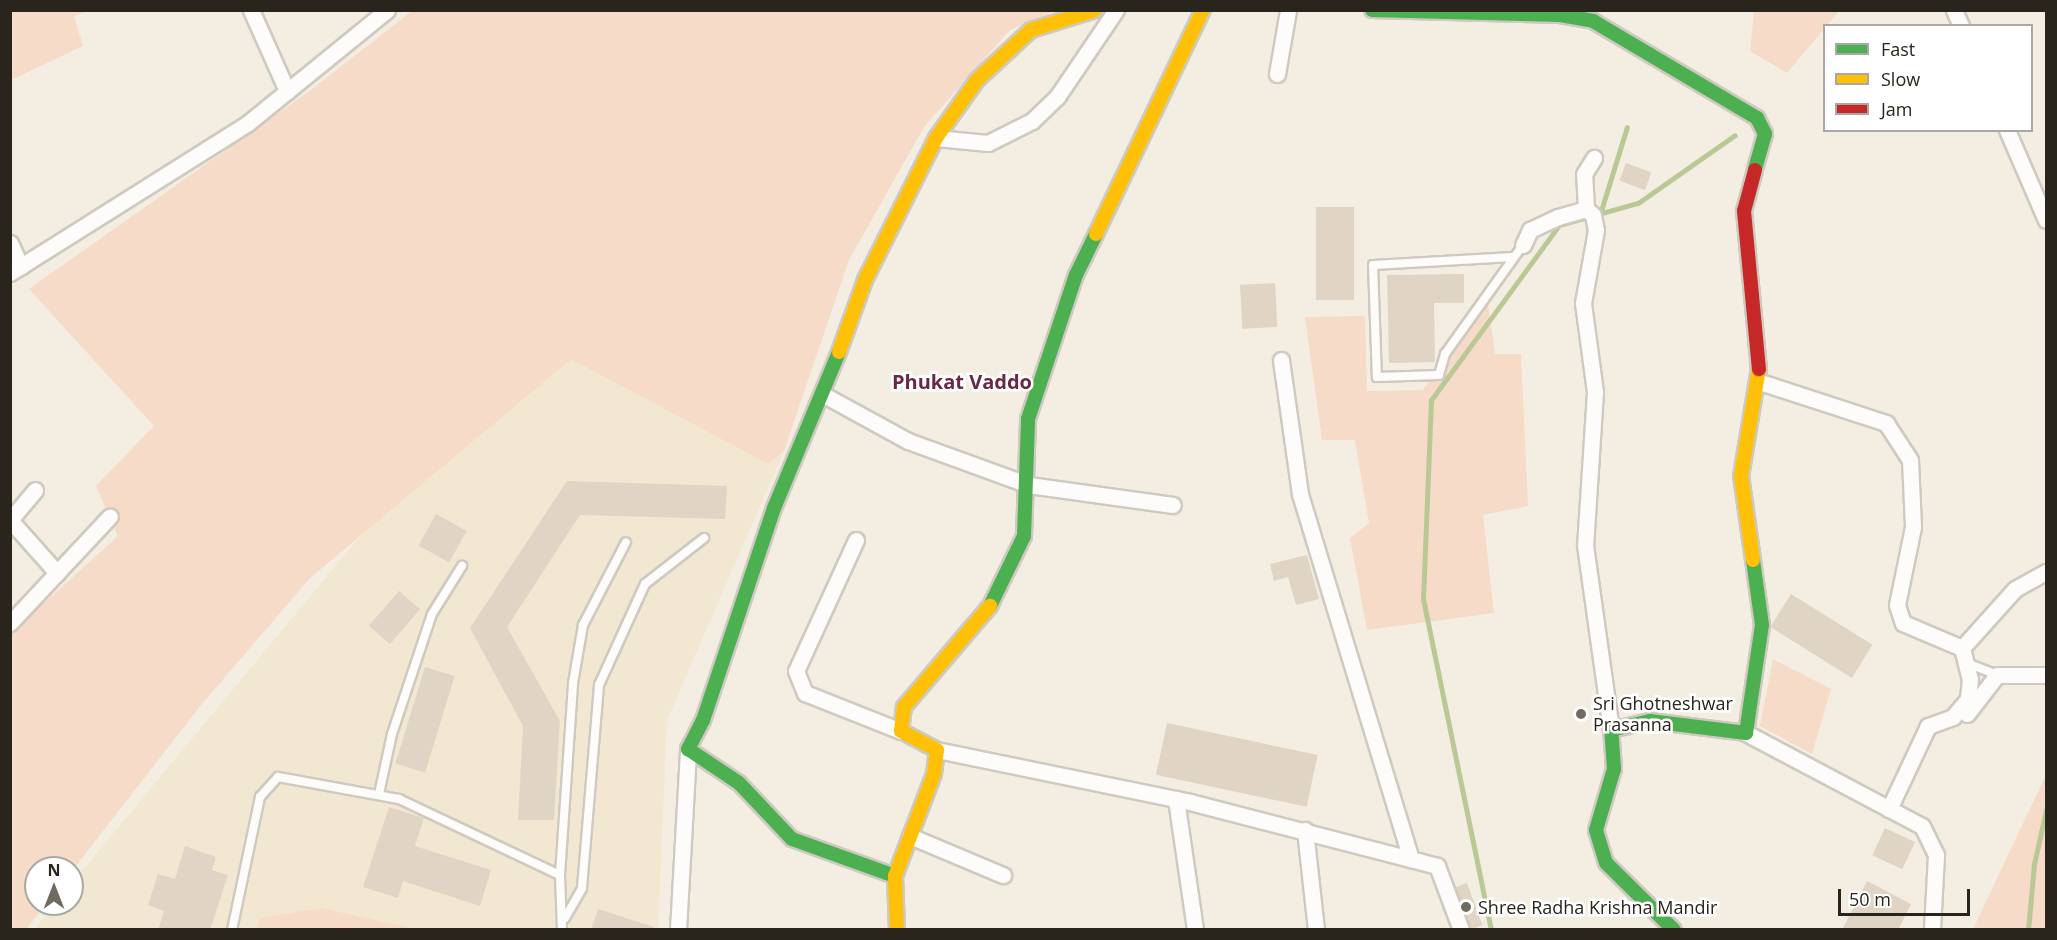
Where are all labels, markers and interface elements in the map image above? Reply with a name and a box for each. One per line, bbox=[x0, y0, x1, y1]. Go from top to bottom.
legend bbox=[1823, 24, 2033, 132]
text: Fast bbox=[1881, 37, 1915, 61]
text: Slow bbox=[1881, 67, 1920, 91]
text: Jam bbox=[1881, 97, 1913, 121]
district label: Phukat Vaddo bbox=[892, 369, 1032, 393]
place label: Sri Ghotneshwar Prasanna bbox=[1593, 693, 1733, 736]
marker: Sri Ghotneshwar Prasanna bbox=[1574, 707, 1588, 721]
north arrow bbox=[24, 856, 84, 916]
text: N bbox=[47, 859, 61, 881]
scale bar bbox=[1841, 877, 1973, 915]
text: 50 m bbox=[1849, 887, 1891, 911]
place label: Shree Radha Krishna Mandir bbox=[1478, 896, 1717, 918]
marker: Shree Radha Krishna Mandir bbox=[1459, 900, 1473, 914]

